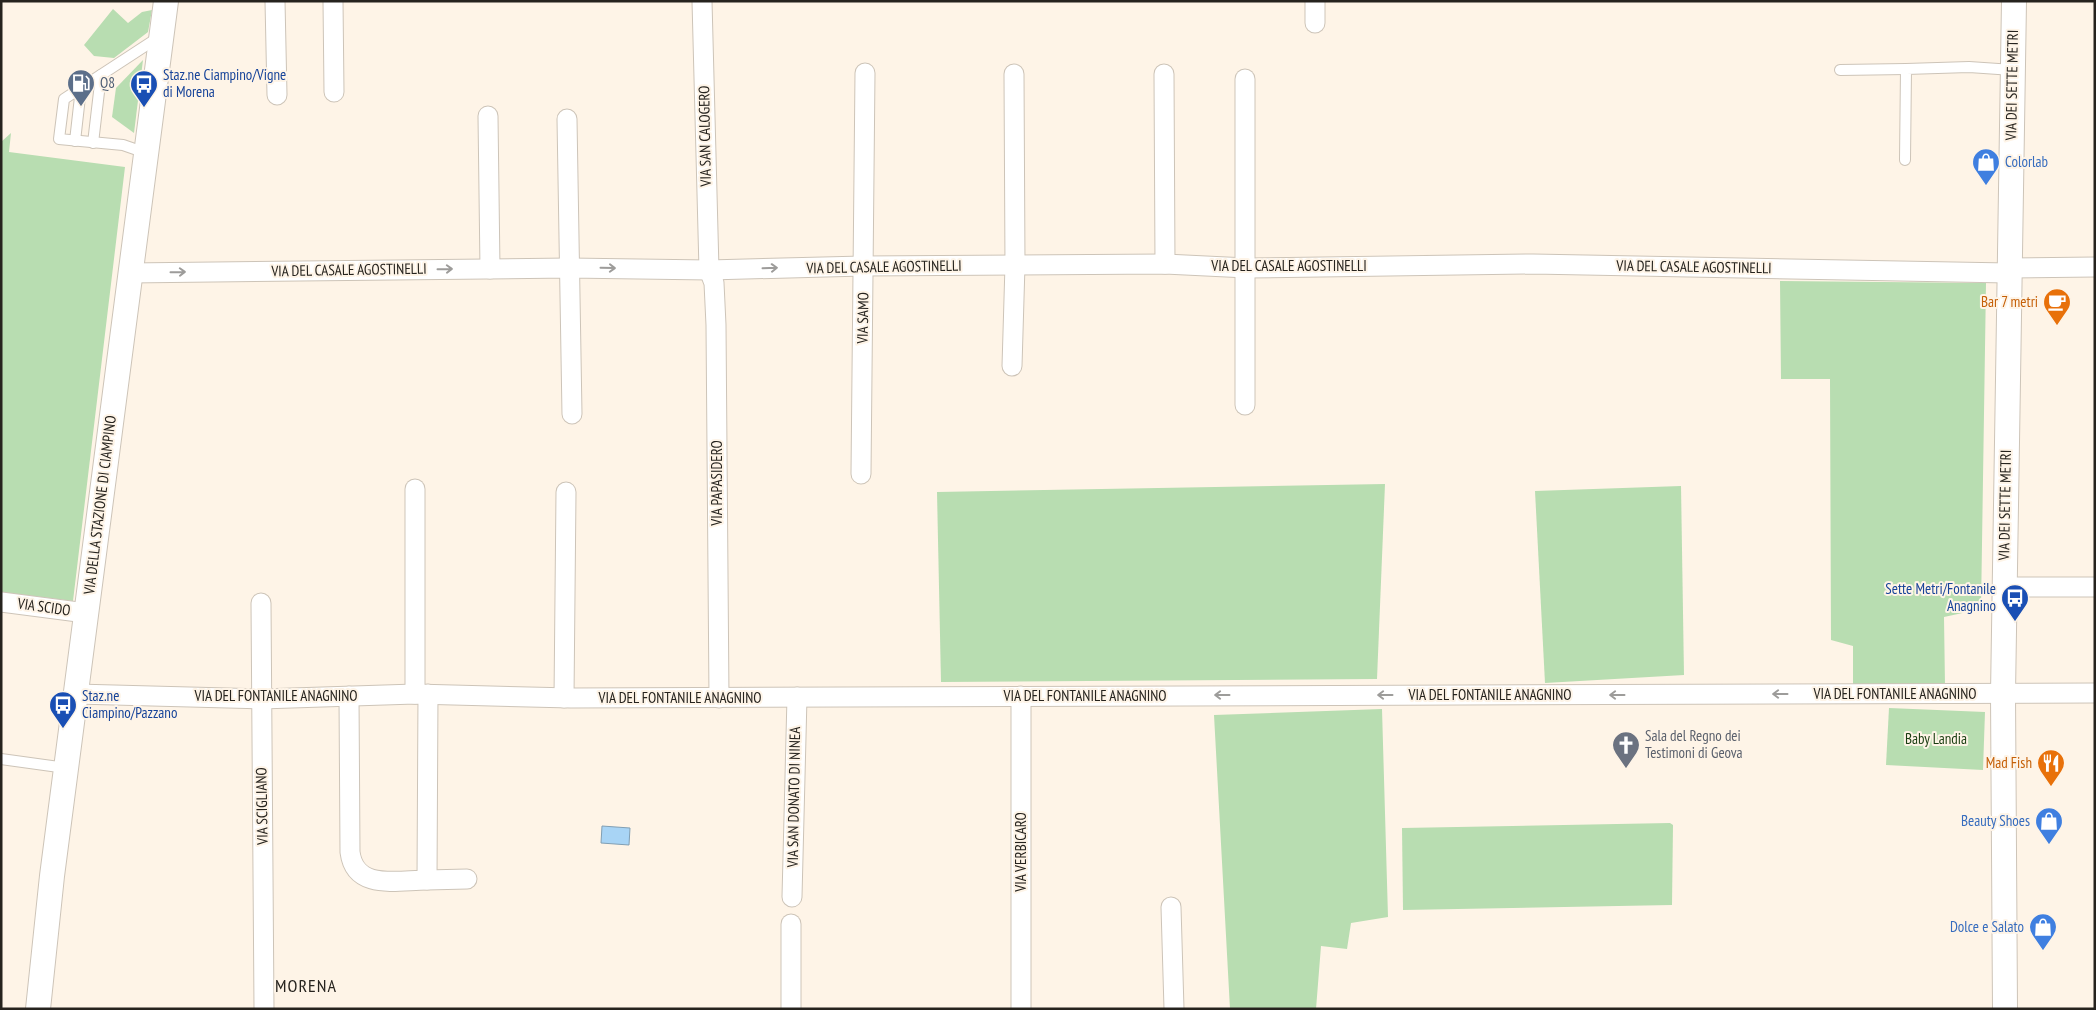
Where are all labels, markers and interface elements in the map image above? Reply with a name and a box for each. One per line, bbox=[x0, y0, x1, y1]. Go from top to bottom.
street label: VIA DEI SETTE METRI bbox=[2001, 29, 2022, 142]
place label: Staz.ne Ciampino/Vigne di Morena bbox=[163, 65, 286, 101]
fuel station icon: Q8 bbox=[66, 68, 96, 107]
bus stop icon: Staz.ne Ciampino/Vigne di Morena bbox=[129, 69, 159, 108]
place label: Q8 bbox=[100, 73, 115, 92]
street label: VIA SAN CALOGERO bbox=[694, 85, 715, 188]
shop icon: Colorlab bbox=[1971, 147, 2001, 186]
place label: Colorlab bbox=[2005, 152, 2048, 171]
street label: VIA DEL CASALE AGOSTINELLI bbox=[805, 256, 962, 277]
street label: VIA DEL CASALE AGOSTINELLI bbox=[1210, 256, 1367, 275]
street label: VIA DEL CASALE AGOSTINELLI bbox=[1615, 256, 1772, 277]
street label: VIA DEL CASALE AGOSTINELLI bbox=[270, 259, 427, 280]
one-way arrow bbox=[600, 263, 616, 273]
one-way arrow bbox=[762, 263, 778, 273]
one-way arrow bbox=[437, 264, 453, 274]
one-way arrow bbox=[170, 267, 186, 277]
cafe icon: Bar 7 metri bbox=[2042, 287, 2072, 326]
street label: VIA SAMO bbox=[853, 292, 872, 345]
place label: Bar 7 metri bbox=[1981, 292, 2038, 311]
street label: VIA DELLA STAZIONE DI CIAMPINO bbox=[79, 414, 120, 597]
street label: VIA PAPASIDERO bbox=[707, 440, 726, 527]
street label: VIA DEI SETTE METRI bbox=[1994, 449, 2015, 562]
place label: Sette Metri/Fontanile Anagnino bbox=[1885, 579, 1996, 615]
bus stop icon: Sette Metri/Fontanile Anagnino bbox=[2000, 583, 2030, 622]
street label: VIA SCIDO bbox=[15, 593, 72, 620]
street label: VIA DEL FONTANILE ANAGNINO bbox=[1812, 684, 1977, 703]
street label: VIA DEL FONTANILE ANAGNINO bbox=[1407, 685, 1572, 704]
place label: Staz.ne Ciampino/Pazzano bbox=[82, 686, 177, 722]
street label: VIA DEL FONTANILE ANAGNINO bbox=[193, 686, 358, 705]
street label: VIA DEL FONTANILE ANAGNINO bbox=[1002, 686, 1167, 705]
street label: VIA DEL FONTANILE ANAGNINO bbox=[597, 688, 762, 707]
one-way arrow bbox=[1772, 689, 1788, 699]
bus stop icon: Staz.ne Ciampino/Pazzano bbox=[48, 690, 78, 729]
one-way arrow bbox=[1214, 690, 1230, 700]
one-way arrow bbox=[1377, 690, 1393, 700]
one-way arrow bbox=[1609, 690, 1626, 700]
street label: VIA SAN DONATO DI NINEA bbox=[783, 726, 804, 869]
place label: Sala del Regno dei Testimoni di Geova bbox=[1645, 726, 1743, 762]
park label: Baby Landia bbox=[1905, 729, 1967, 748]
church icon: Sala del Regno dei Testimoni di Geova bbox=[1611, 730, 1641, 769]
restaurant icon: Mad Fish bbox=[2036, 748, 2066, 787]
place label: Mad Fish bbox=[1986, 753, 2032, 772]
street label: VIA SCIGLIANO bbox=[251, 767, 272, 846]
shop icon: Beauty Shoes bbox=[2034, 806, 2064, 845]
place label: Beauty Shoes bbox=[1961, 811, 2030, 830]
street label: VIA VERBICARO bbox=[1011, 812, 1030, 893]
shop icon: Dolce e Salato bbox=[2028, 912, 2058, 951]
place label: Dolce e Salato bbox=[1950, 917, 2024, 936]
district label: MORENA bbox=[275, 974, 337, 997]

